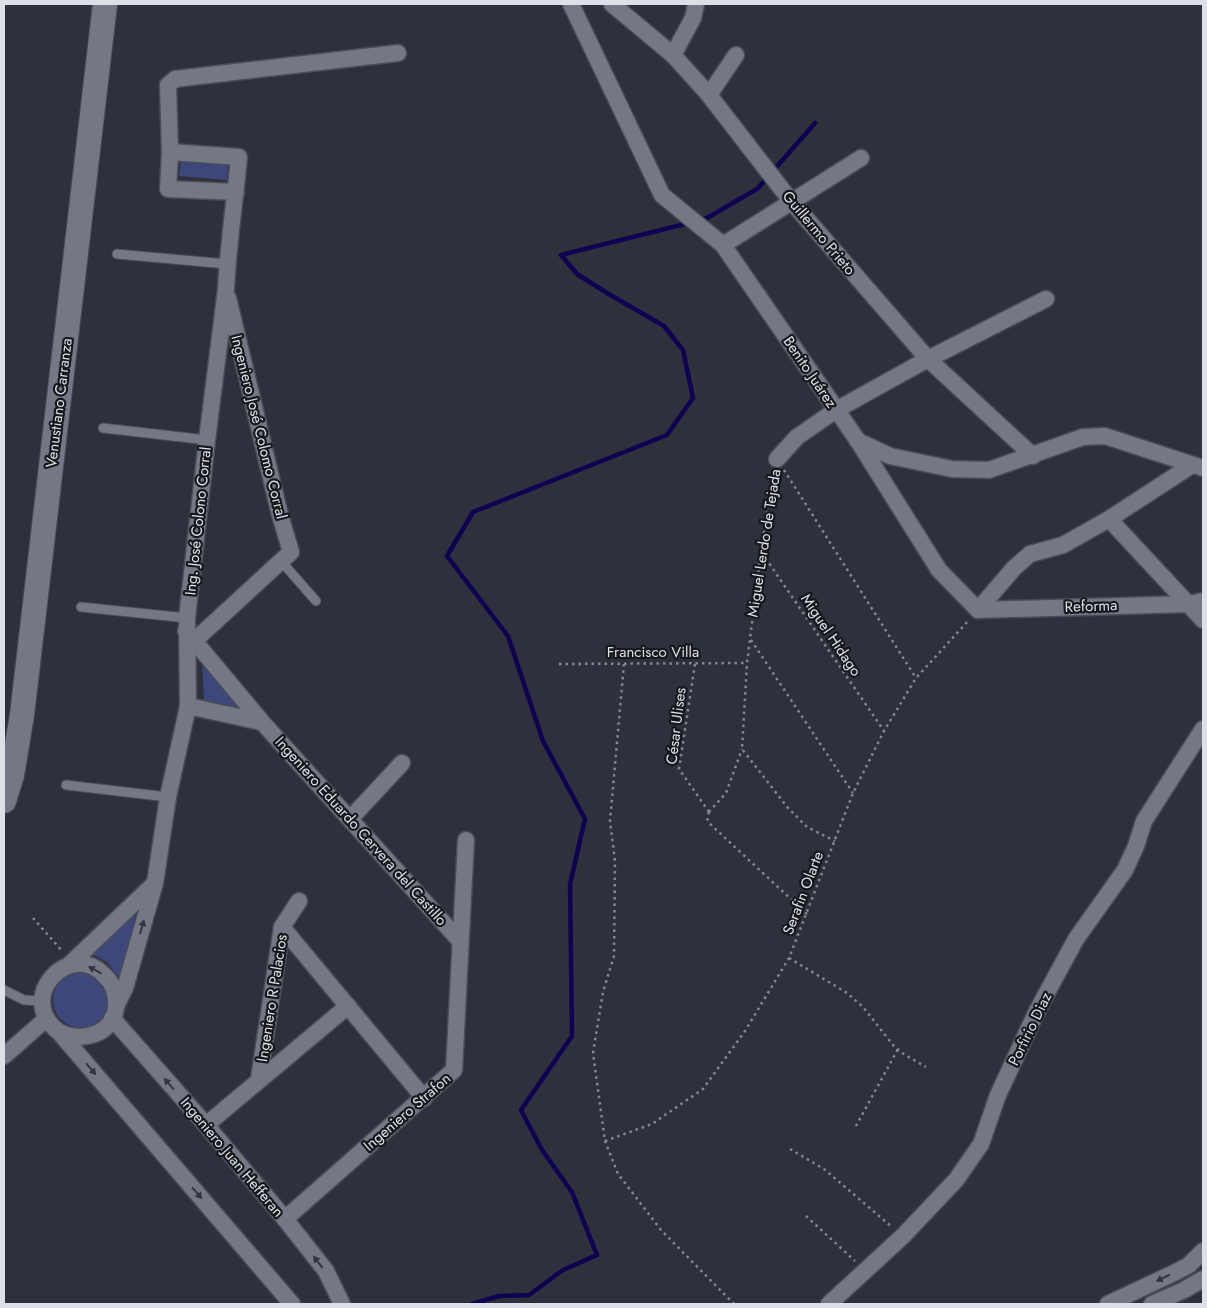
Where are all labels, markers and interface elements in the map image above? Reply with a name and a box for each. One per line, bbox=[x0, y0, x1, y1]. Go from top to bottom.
street label: Guillermo Prieto bbox=[777, 186, 861, 280]
street label: Benito Juárez bbox=[778, 332, 842, 412]
street label: Ingeniero José Colomo Corral bbox=[225, 333, 293, 521]
street label: Venustiano Carranza bbox=[40, 337, 78, 469]
street label: Ing. José Colono Corral bbox=[179, 446, 217, 596]
street label: Miguel Lerdo de Tejada bbox=[741, 467, 787, 619]
street label: Miguel Hidago bbox=[795, 589, 867, 681]
street label: Reforma bbox=[1064, 594, 1118, 618]
street label: Francisco Villa bbox=[607, 641, 699, 663]
street label: César Ulises bbox=[660, 686, 692, 766]
street label: Ingeniero Eduardo Cervera del Castillo bbox=[270, 731, 452, 931]
street label: Serafin Olarte bbox=[777, 848, 829, 938]
one-way arrow bbox=[138, 920, 146, 935]
street label: Ingeniero R Palacios bbox=[251, 933, 293, 1063]
one-way arrow bbox=[88, 966, 103, 974]
street label: Porfirio Diaz bbox=[1003, 988, 1057, 1069]
one-way arrow bbox=[85, 1063, 97, 1075]
street label: Ingeniero Strafon bbox=[358, 1068, 456, 1156]
one-way arrow bbox=[164, 1077, 175, 1090]
street label: Ingeniero Juan Hefferan bbox=[175, 1092, 289, 1222]
one-way arrow bbox=[191, 1186, 202, 1199]
one-way arrow bbox=[313, 1256, 324, 1269]
one-way arrow bbox=[1156, 1274, 1170, 1282]

